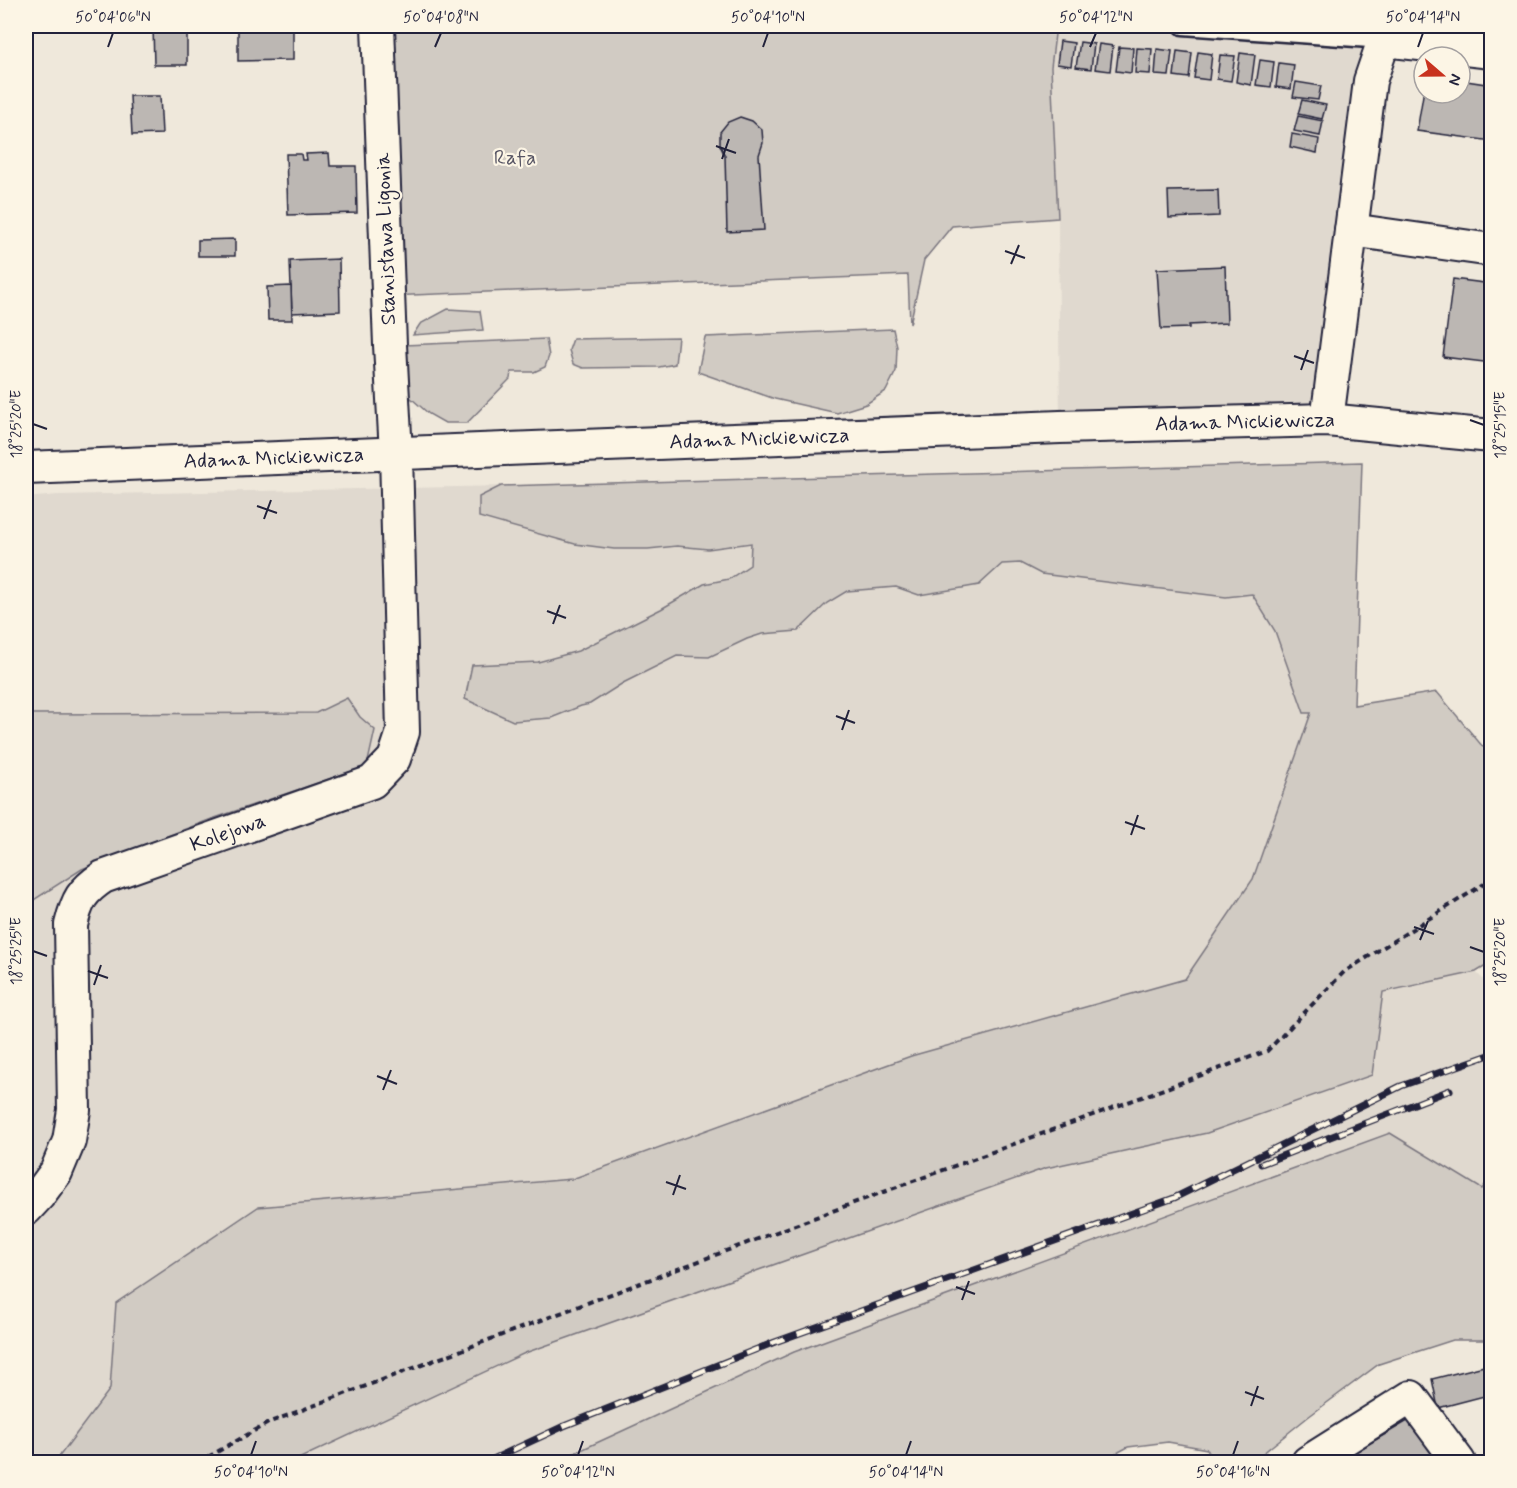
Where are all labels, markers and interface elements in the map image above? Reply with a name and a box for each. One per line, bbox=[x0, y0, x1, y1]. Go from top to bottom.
text: 50°04'06"N bbox=[75, 8, 151, 28]
text: 50°04'08"N bbox=[403, 8, 479, 28]
text: 50°04'10"N bbox=[731, 8, 805, 28]
text: 50°04'12"N bbox=[1059, 8, 1133, 28]
text: 50°04'14"N bbox=[1386, 8, 1460, 28]
north arrow bbox=[1412, 45, 1472, 105]
text: N bbox=[1443, 71, 1466, 88]
park label: Rafa bbox=[494, 144, 536, 172]
street label: Stanisława Ligonia bbox=[369, 152, 404, 326]
text: 18°25'20"E bbox=[7, 389, 27, 458]
text: 18°25'15"E bbox=[1491, 391, 1511, 459]
street label: Adama Mickiewicza bbox=[1154, 406, 1337, 439]
street label: Adama Mickiewicza bbox=[669, 421, 850, 456]
street label: Adama Mickiewicza bbox=[183, 441, 365, 476]
street label: Kolejowa bbox=[186, 807, 270, 859]
text: 18°25'25"E bbox=[7, 917, 27, 985]
text: 18°25'20"E bbox=[1491, 917, 1511, 986]
text: 50°04'10"N bbox=[214, 1463, 288, 1483]
text: 50°04'12"N bbox=[541, 1463, 615, 1483]
text: 50°04'14"N bbox=[869, 1463, 943, 1483]
text: 50°04'16"N bbox=[1196, 1463, 1270, 1483]

